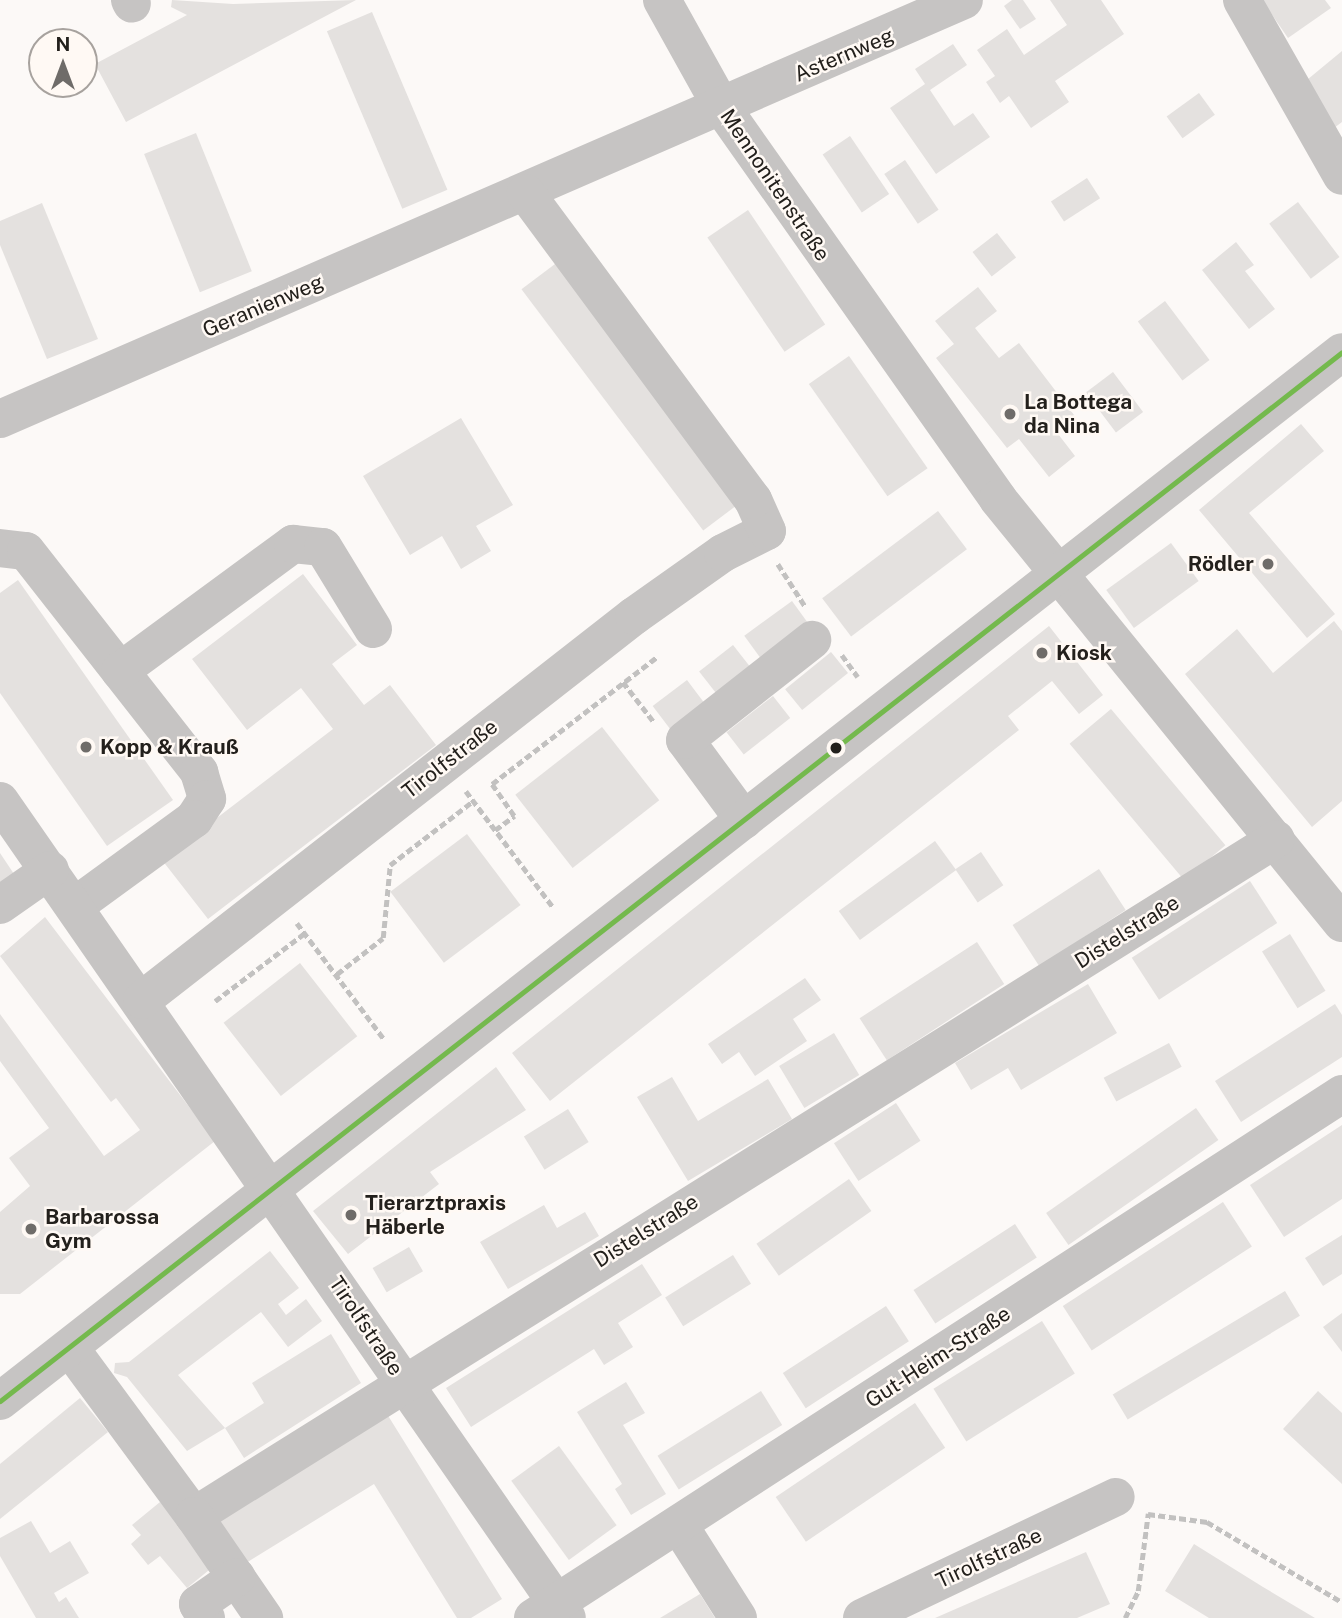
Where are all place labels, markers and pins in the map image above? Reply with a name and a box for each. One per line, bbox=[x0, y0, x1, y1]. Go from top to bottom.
place label: La Bottega da Nina bbox=[1024, 389, 1132, 439]
marker: La Bottega da Nina bbox=[1002, 406, 1018, 422]
place label: Rödler bbox=[1188, 551, 1254, 577]
marker: Rödler bbox=[1260, 556, 1276, 572]
place label: Kiosk bbox=[1056, 640, 1112, 666]
marker: Kiosk bbox=[1034, 645, 1050, 661]
place label: Kopp & Krauß bbox=[100, 734, 239, 760]
marker: Kopp & Krauß bbox=[78, 739, 94, 755]
unlabelled marker bbox=[829, 741, 843, 755]
place label: Tierarztpraxis Häberle bbox=[365, 1190, 506, 1240]
place label: Barbarossa Gym bbox=[45, 1204, 159, 1254]
marker: Tierarztpraxis Häberle bbox=[343, 1207, 359, 1223]
marker: Barbarossa Gym bbox=[23, 1221, 39, 1237]

